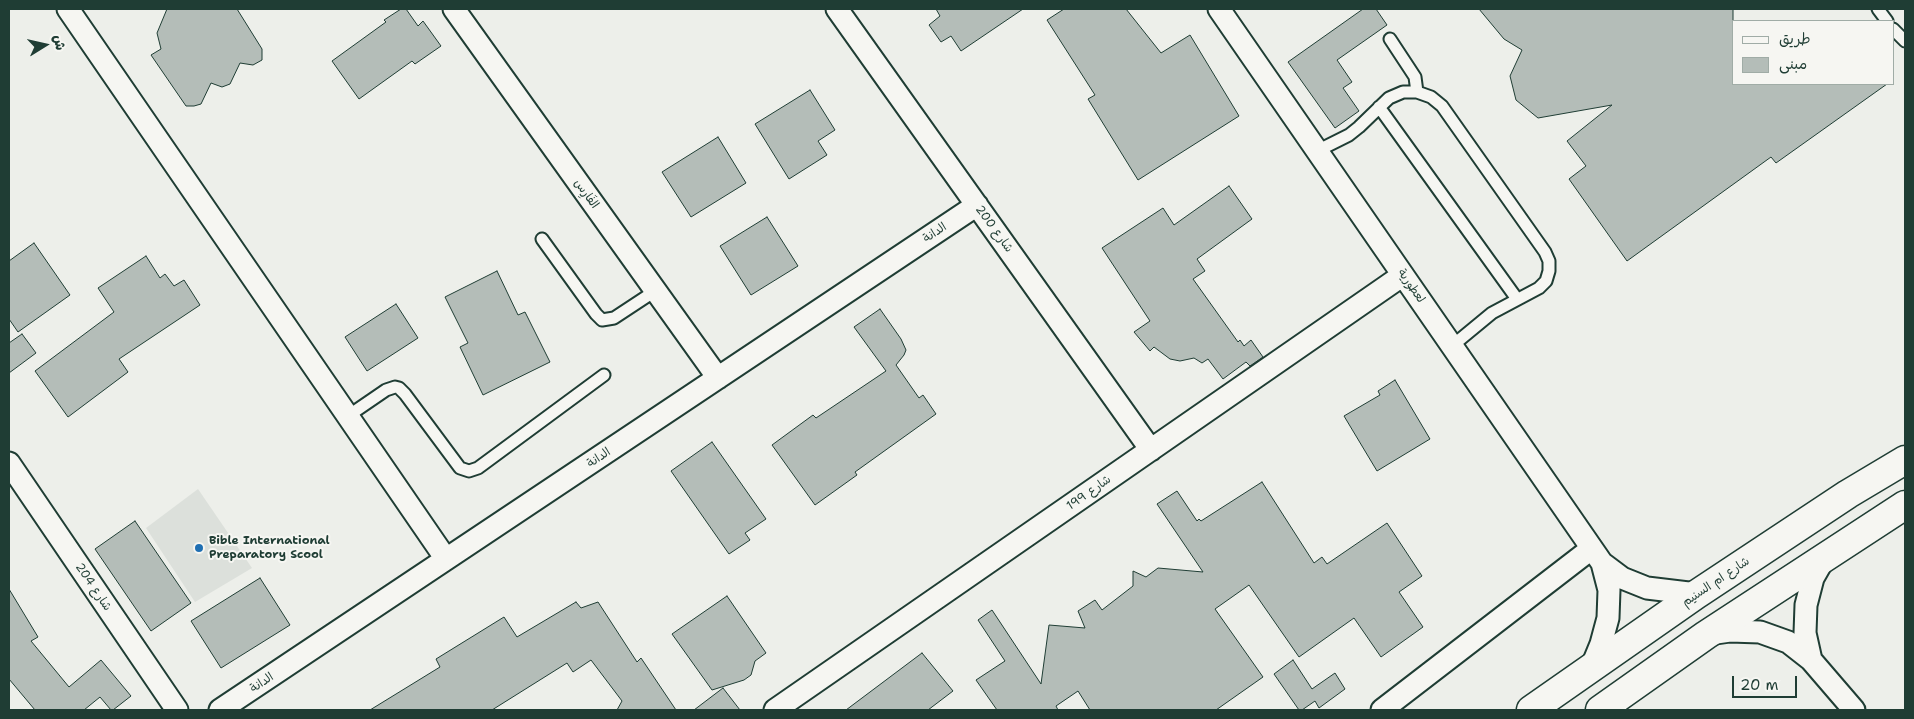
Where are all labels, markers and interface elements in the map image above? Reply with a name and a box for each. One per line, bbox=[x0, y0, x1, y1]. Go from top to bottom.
north arrow bbox=[20, 20, 70, 70]
legend bbox=[1732, 20, 1894, 85]
text: طريق bbox=[1779, 29, 1811, 49]
text: ش bbox=[50, 33, 70, 52]
text: مبنى bbox=[1779, 54, 1807, 74]
street label: الفَارِس bbox=[570, 176, 602, 212]
street label: شارع 200 bbox=[972, 203, 1016, 255]
street label: الدانة bbox=[921, 220, 949, 246]
street label: لعطورية bbox=[1394, 266, 1428, 306]
street label: الدانة bbox=[585, 445, 613, 471]
street label: شارع 199 bbox=[1064, 472, 1114, 514]
place label: Bible International Preparatory Scool bbox=[209, 534, 330, 562]
marker: Bible International Preparatory Scool bbox=[193, 542, 205, 554]
street label: شارع ام السنيم bbox=[1679, 554, 1753, 610]
street label: شارع 204 bbox=[72, 560, 114, 614]
scale bar bbox=[1734, 666, 1799, 698]
street label: الدانة bbox=[248, 670, 276, 696]
text: 20 m bbox=[1740, 675, 1779, 695]

